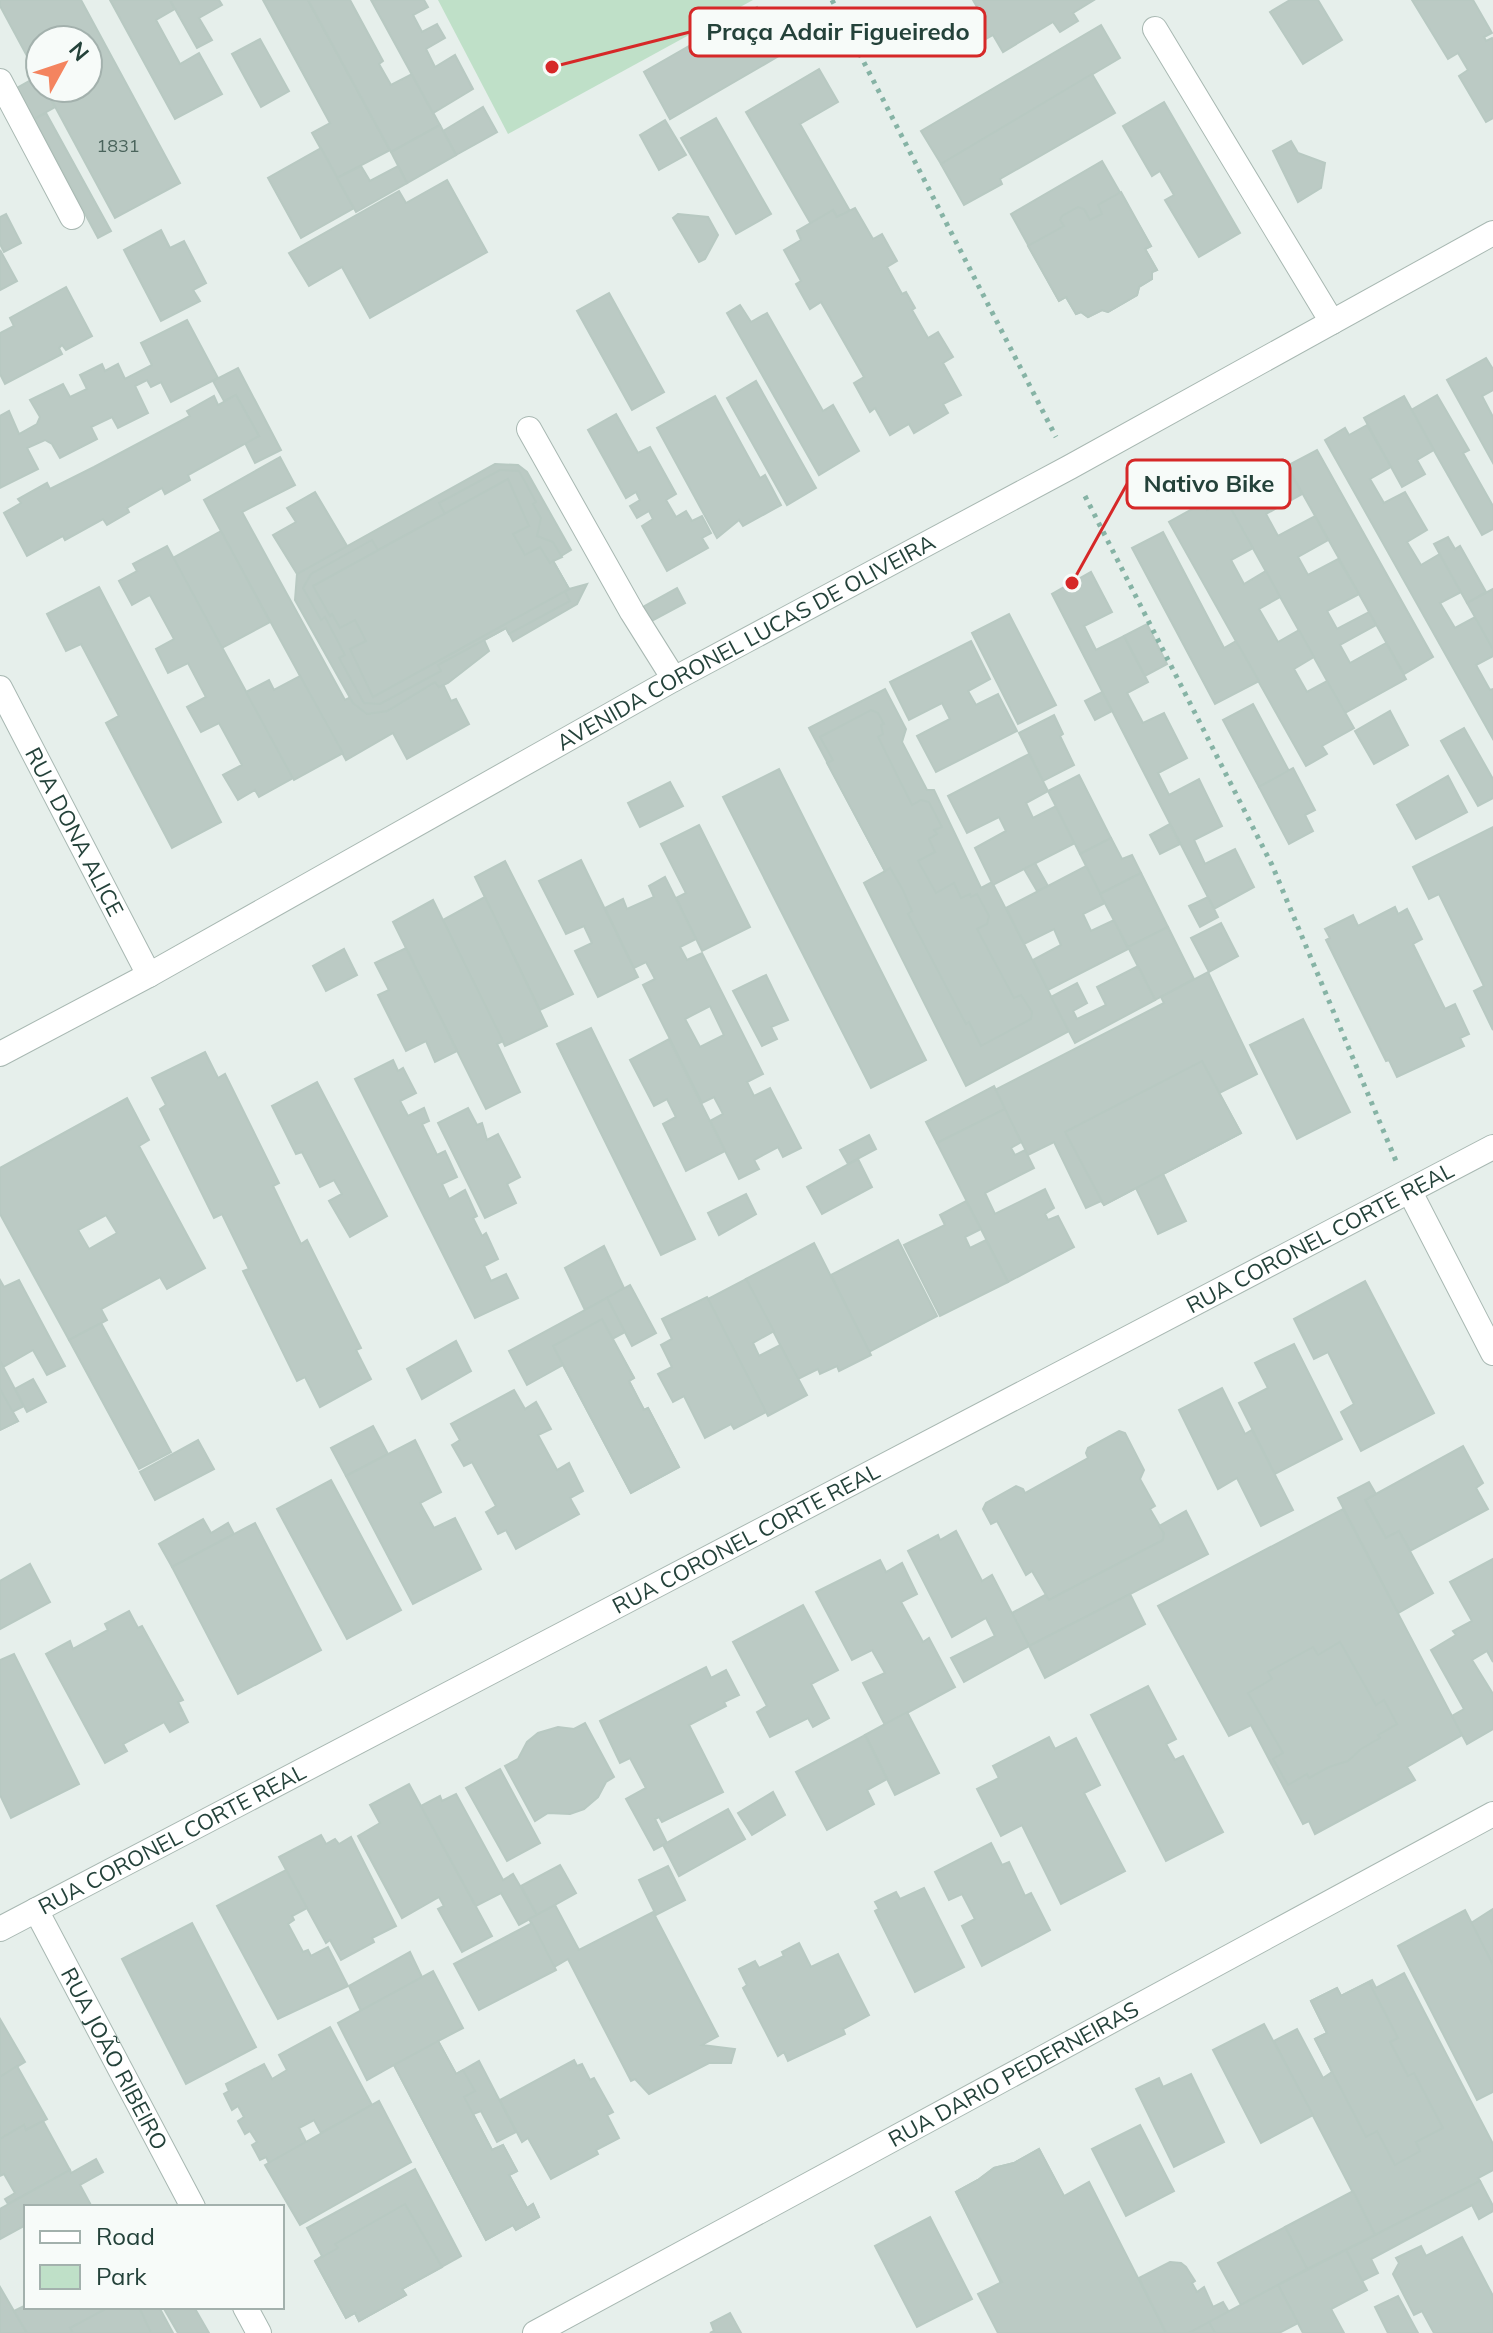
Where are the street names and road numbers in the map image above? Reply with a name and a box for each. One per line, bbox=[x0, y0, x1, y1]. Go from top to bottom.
street label: AVENIDA CORONEL LUCAS DE OLIVEIRA bbox=[551, 528, 940, 756]
street label: RUA DONA ALICE bbox=[19, 742, 130, 921]
street label: RUA CORONEL CORTE REAL bbox=[1181, 1156, 1459, 1319]
street label: RUA CORONEL CORTE REAL bbox=[607, 1457, 884, 1620]
street label: RUA CORONEL CORTE REAL bbox=[33, 1757, 310, 1921]
street label: RUA JOÃO RIBEIRO bbox=[55, 1963, 174, 2155]
street label: RUA DARIO PEDERNEIRAS bbox=[883, 1995, 1143, 2153]

